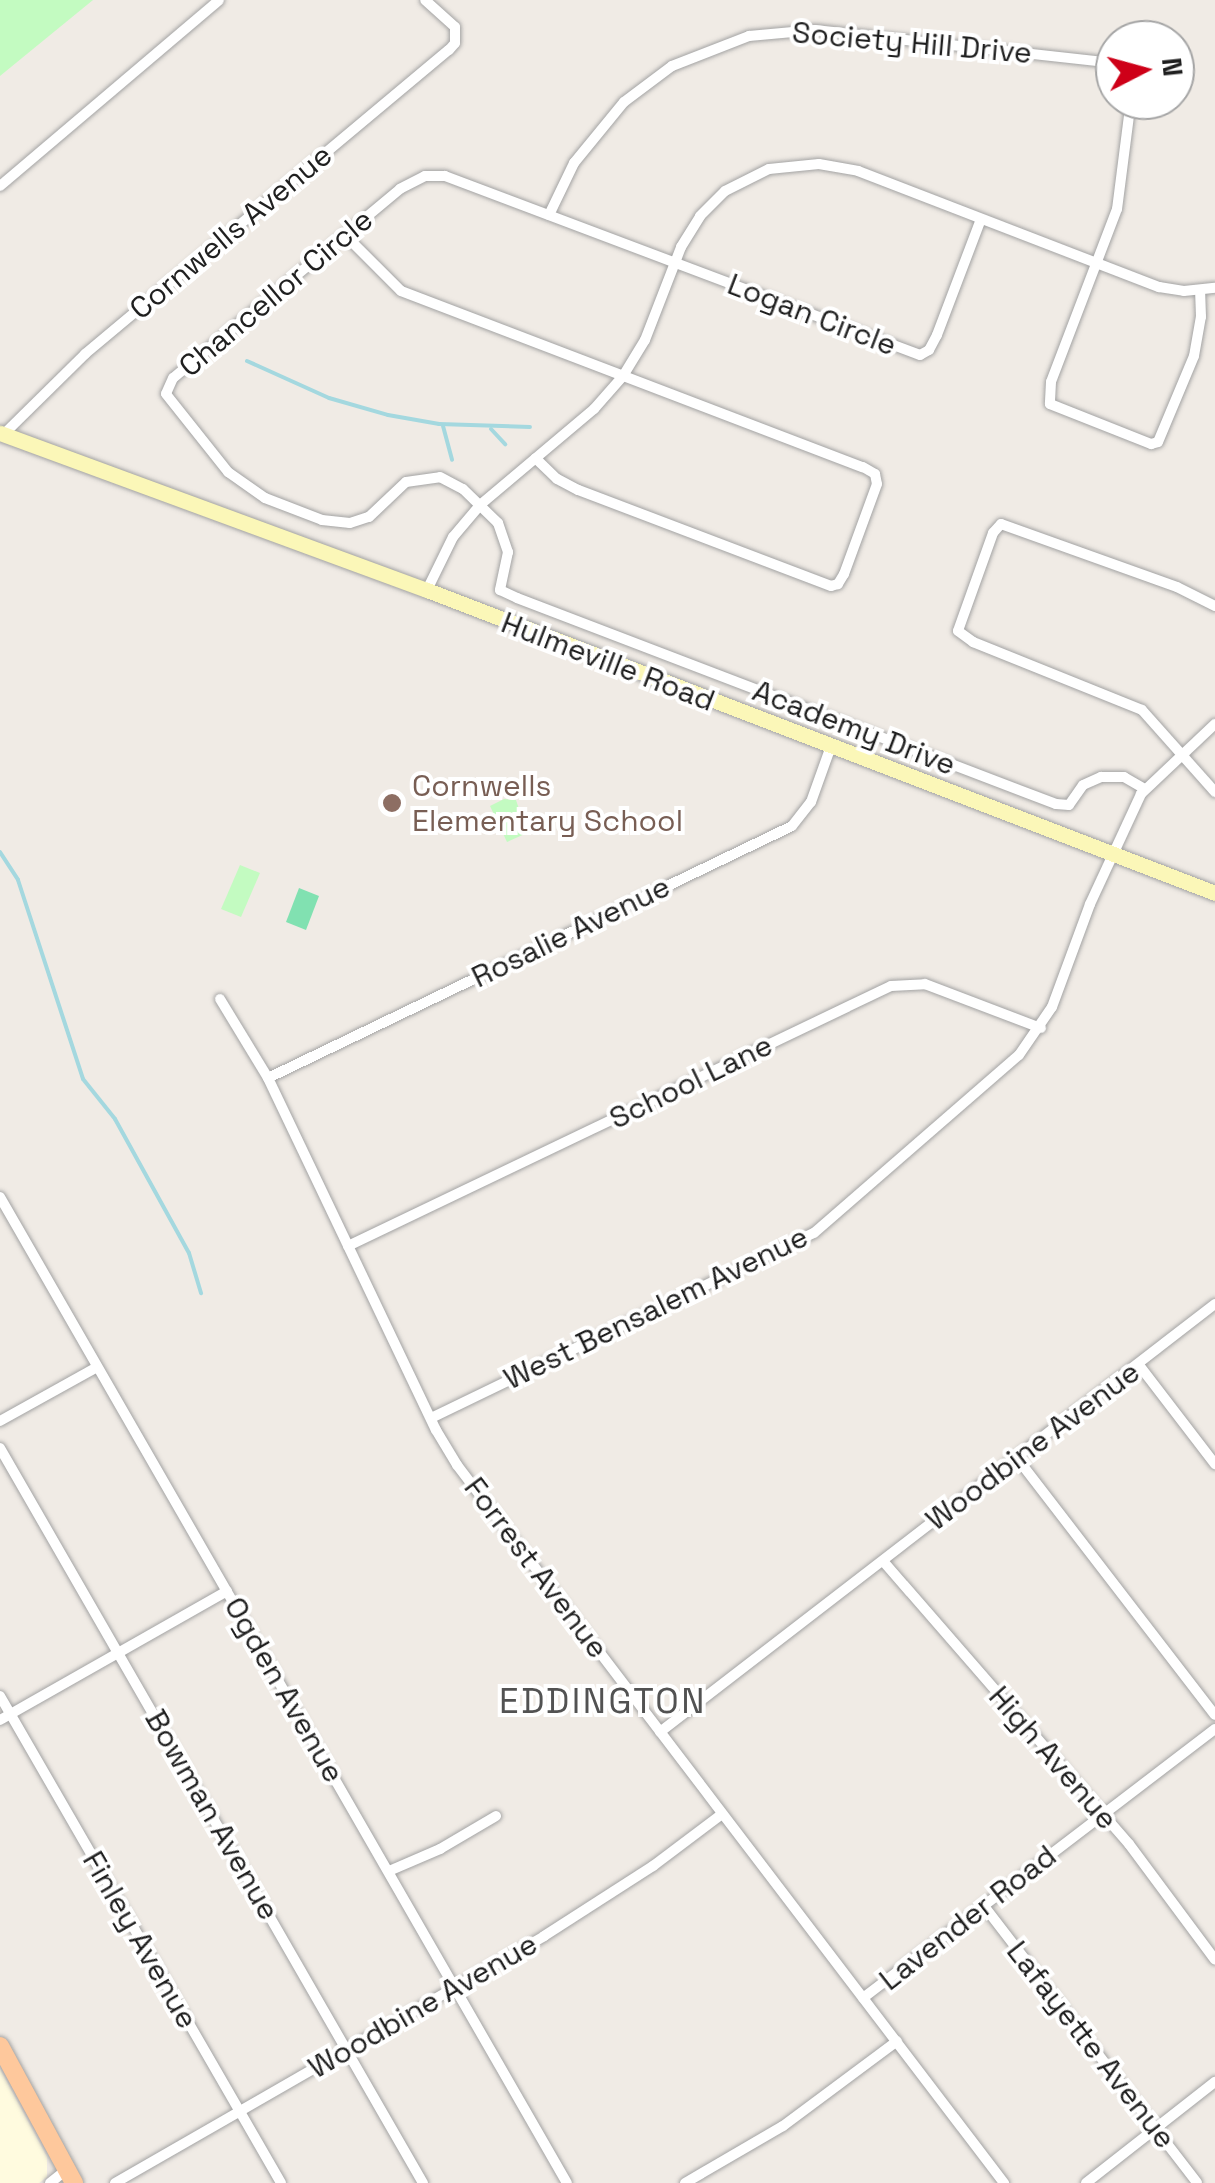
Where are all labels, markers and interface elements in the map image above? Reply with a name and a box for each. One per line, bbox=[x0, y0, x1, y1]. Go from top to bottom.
street label: Society Hill Drive bbox=[791, 15, 1033, 71]
north arrow bbox=[1095, 20, 1195, 120]
text: N bbox=[1154, 56, 1192, 78]
street label: Cornwells Avenue bbox=[123, 137, 339, 327]
street label: Chancellor Circle bbox=[172, 202, 380, 384]
street label: Logan Circle bbox=[723, 266, 901, 364]
street label: Hulmeville Road bbox=[496, 605, 720, 719]
street label: Academy Drive bbox=[748, 673, 960, 783]
place label: Cornwells Elementary School bbox=[412, 768, 683, 838]
marker: Cornwells Elementary School bbox=[381, 792, 403, 814]
street label: Rosalie Avenue bbox=[466, 868, 676, 996]
street label: School Lane bbox=[604, 1027, 778, 1137]
street label: West Bensalem Avenue bbox=[498, 1219, 814, 1397]
street label: Woodbine Avenue bbox=[919, 1354, 1147, 1538]
street label: Forrest Avenue bbox=[456, 1470, 616, 1666]
street label: Ogden Avenue bbox=[216, 1591, 352, 1789]
street label: High Avenue bbox=[981, 1679, 1125, 1837]
district label: EDDINGTON bbox=[499, 1680, 707, 1722]
street label: Bowman Avenue bbox=[137, 1703, 287, 1927]
street label: Lavender Road bbox=[872, 1838, 1064, 1998]
street label: Finley Avenue bbox=[75, 1845, 205, 2035]
street label: Woodbine Avenue bbox=[302, 1926, 544, 2086]
street label: Lafayette Avenue bbox=[999, 1934, 1183, 2156]

